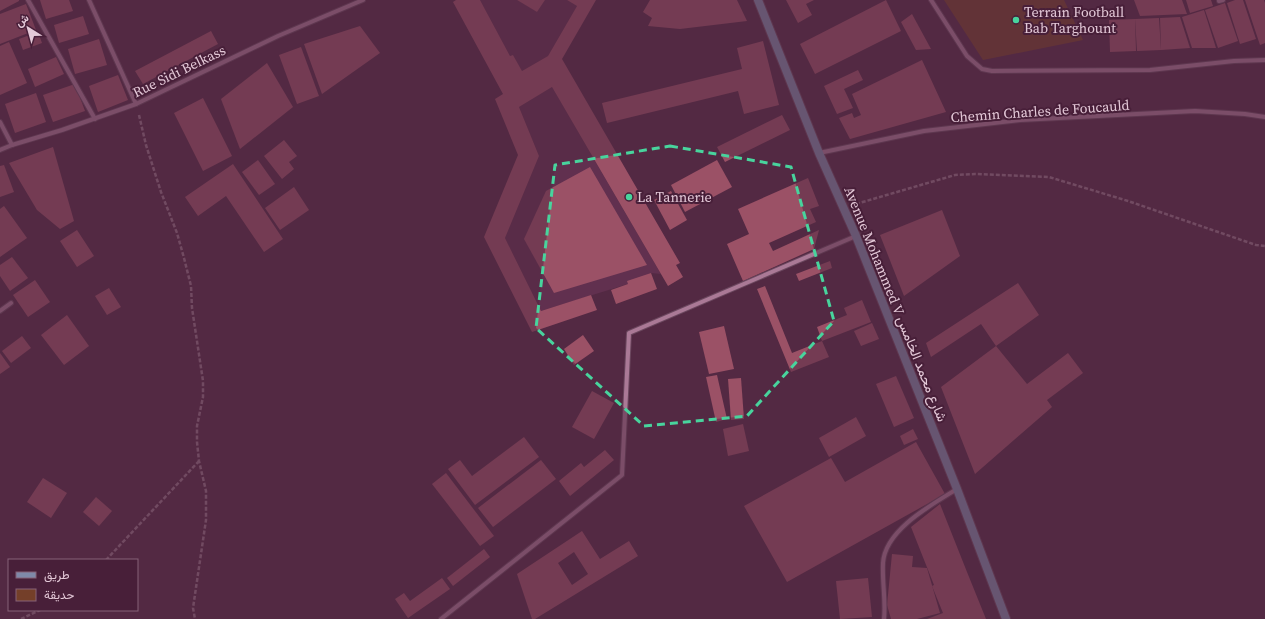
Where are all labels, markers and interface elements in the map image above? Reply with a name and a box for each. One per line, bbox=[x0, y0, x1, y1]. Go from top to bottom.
place label: Terrain Football Bab Targhount bbox=[1024, 2, 1124, 38]
north arrow bbox=[8, 8, 48, 48]
text: ش bbox=[12, 10, 32, 30]
marker: Terrain Football Bab Targhount bbox=[1011, 15, 1021, 25]
street label: Rue Sidi Belkass bbox=[129, 40, 229, 102]
street label: Chemin Charles de Foucauld bbox=[950, 95, 1130, 127]
street label: Avenue Mohammed V شارع محمد الخامس bbox=[839, 183, 953, 425]
place label: La Tannerie bbox=[637, 187, 712, 207]
marker: La Tannerie bbox=[624, 192, 634, 202]
legend bbox=[8, 559, 138, 611]
text: طريق bbox=[44, 567, 70, 583]
text: حديقة bbox=[44, 587, 74, 603]

